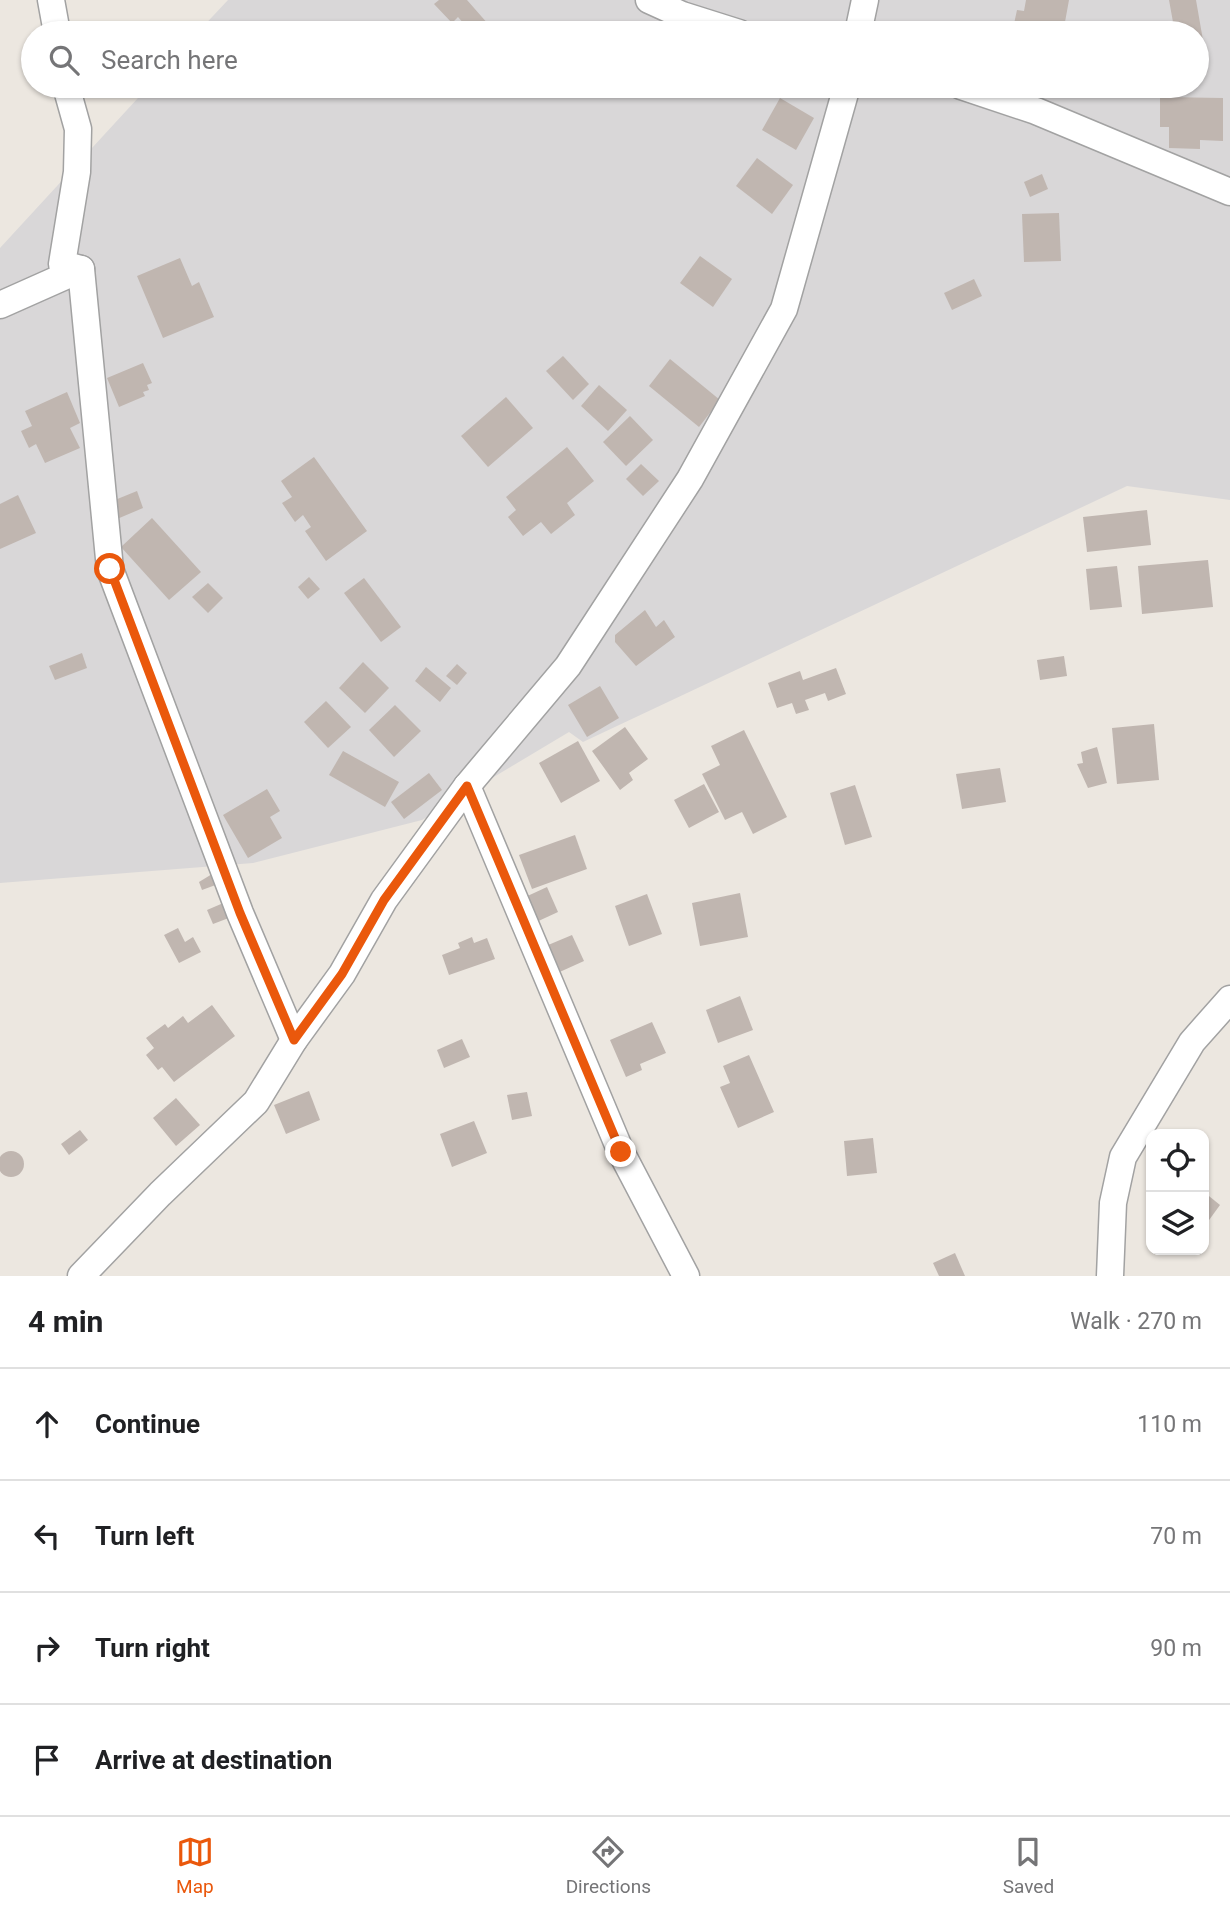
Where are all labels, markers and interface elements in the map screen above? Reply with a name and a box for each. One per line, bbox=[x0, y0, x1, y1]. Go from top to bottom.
search box bbox=[21, 21, 1209, 98]
icon: search bbox=[45, 41, 83, 79]
text: Search here bbox=[101, 45, 238, 75]
route start bbox=[94, 553, 125, 584]
map controls bbox=[1146, 1129, 1209, 1255]
button: locate bbox=[1146, 1129, 1209, 1192]
route end bbox=[605, 1136, 636, 1167]
button: layers bbox=[1146, 1192, 1209, 1255]
text: 4 min bbox=[28, 1304, 103, 1339]
text: Walk · 270 m bbox=[1070, 1308, 1202, 1335]
icon: ahead bbox=[28, 1405, 66, 1443]
text: Continue bbox=[95, 1409, 200, 1439]
text: 110 m bbox=[1137, 1411, 1202, 1438]
icon: left bbox=[28, 1517, 66, 1555]
text: Turn left bbox=[95, 1521, 194, 1551]
text: 70 m bbox=[1150, 1523, 1202, 1550]
icon: right bbox=[28, 1629, 66, 1667]
text: Turn right bbox=[95, 1633, 210, 1663]
text: 90 m bbox=[1150, 1635, 1202, 1662]
icon: arrive bbox=[28, 1741, 66, 1779]
text: Arrive at destination bbox=[95, 1745, 332, 1775]
tab: Map bbox=[176, 1833, 214, 1898]
tab: Directions bbox=[566, 1833, 651, 1898]
tab: Saved bbox=[1003, 1833, 1054, 1898]

